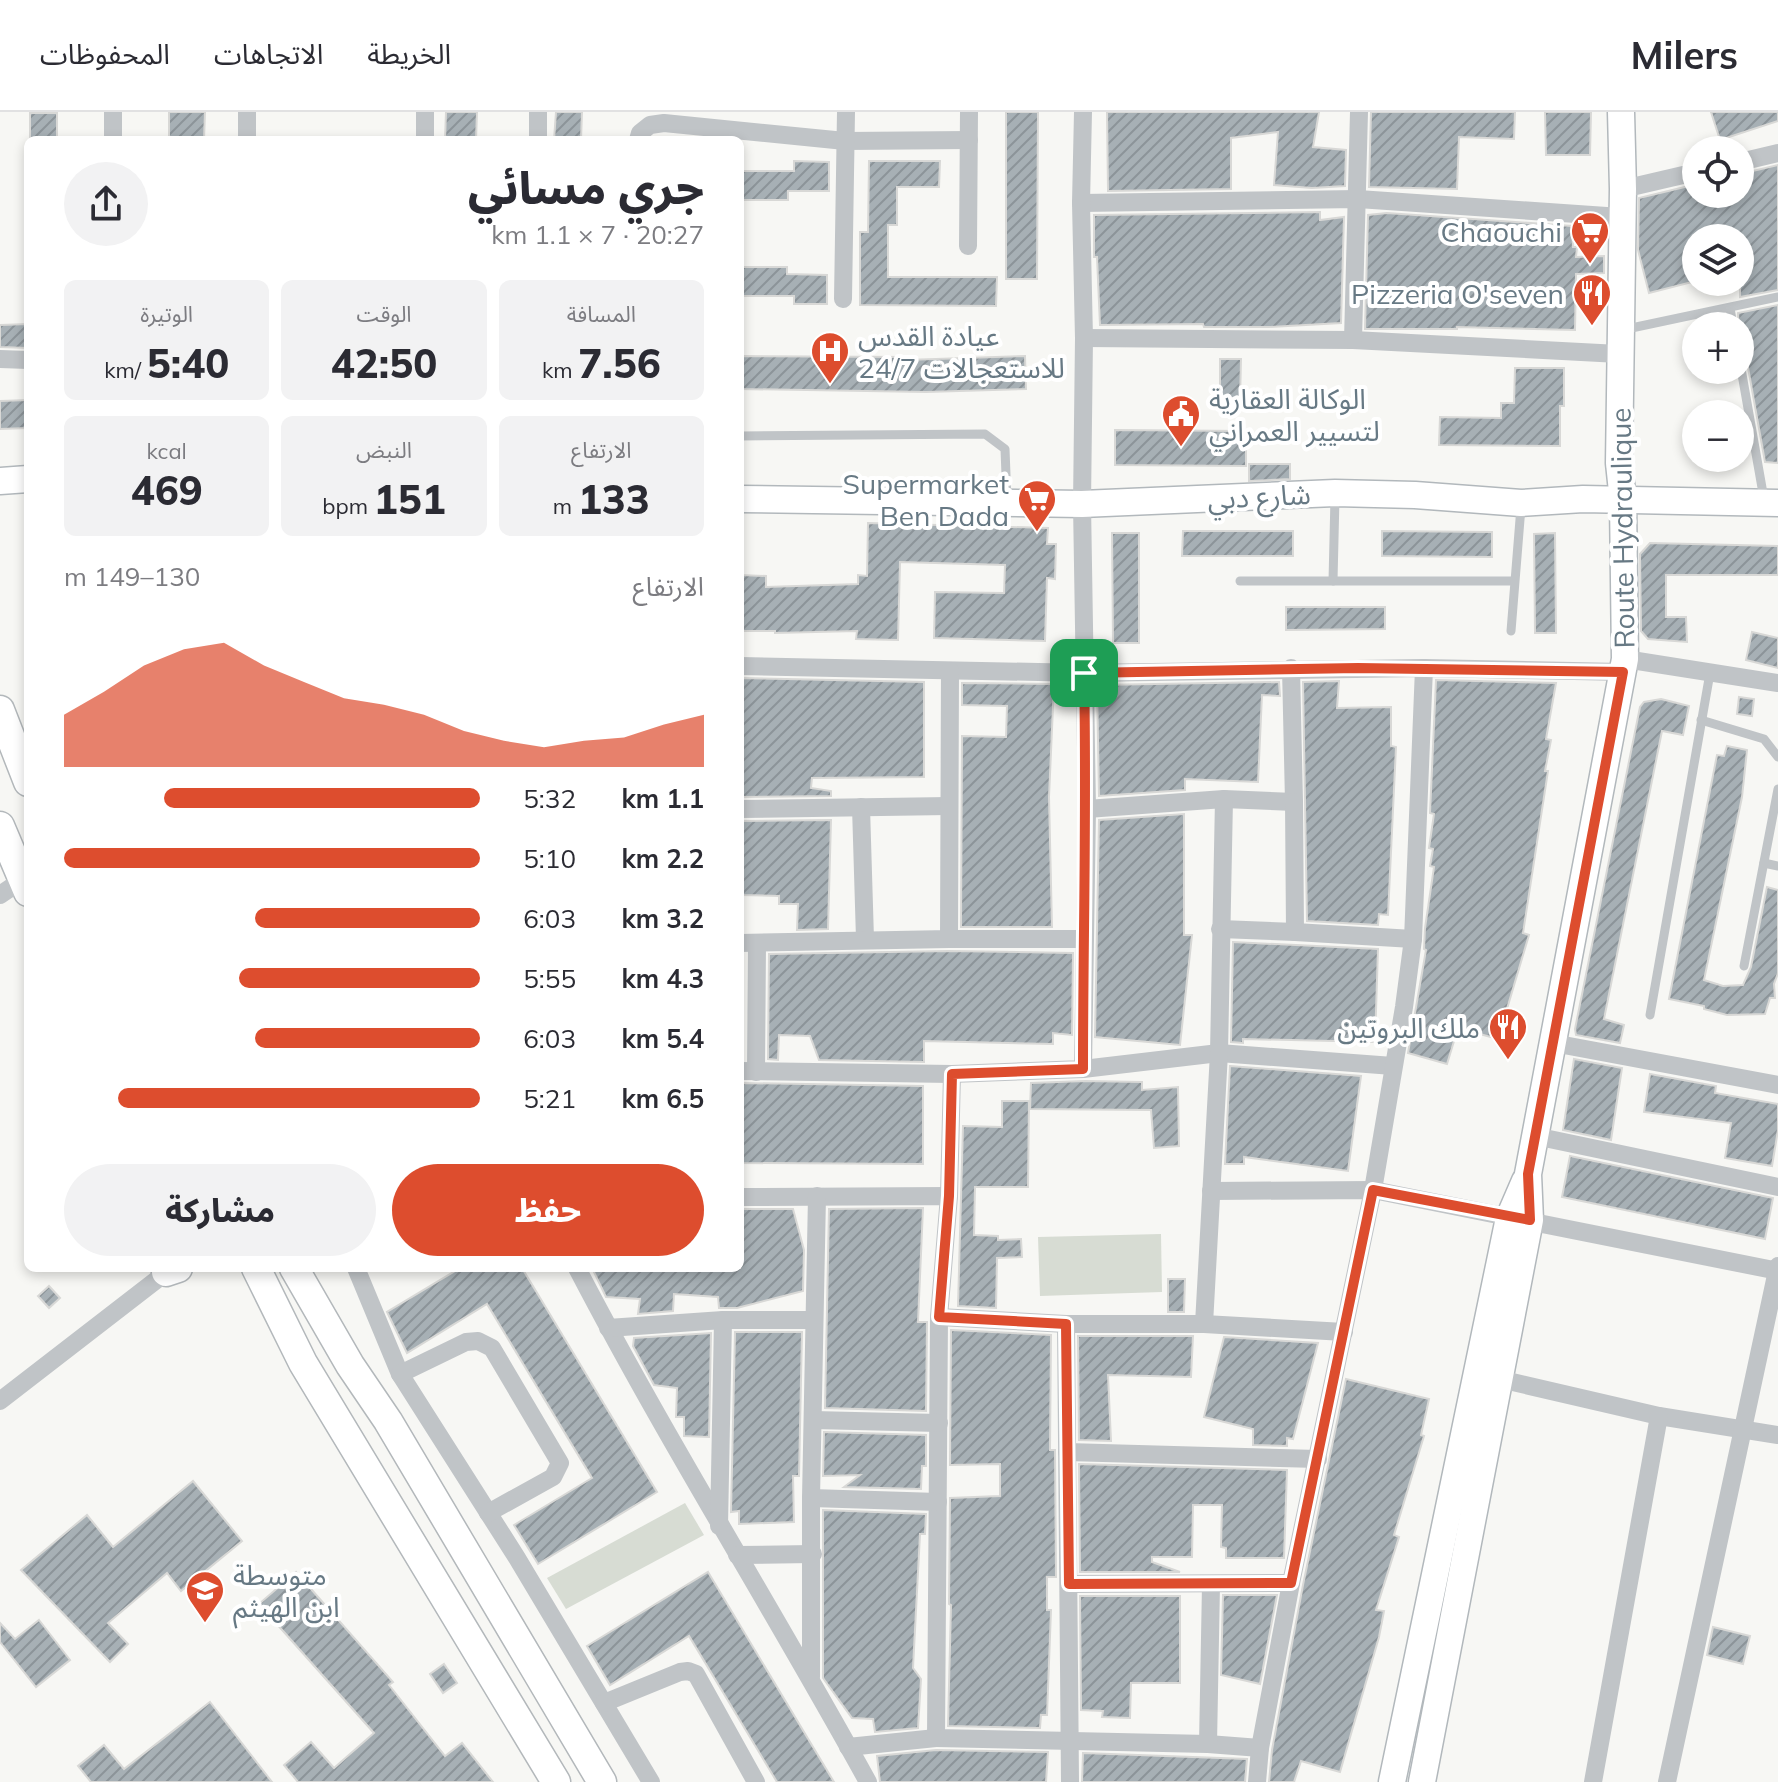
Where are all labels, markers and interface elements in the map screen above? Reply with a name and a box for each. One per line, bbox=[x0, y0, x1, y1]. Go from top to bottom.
text: Milers bbox=[1630, 31, 1738, 79]
text: المحفوظات bbox=[40, 36, 170, 71]
text: الاتجاهات bbox=[214, 36, 323, 71]
text: الخريطة bbox=[367, 36, 451, 71]
map controls bbox=[1682, 136, 1754, 472]
button: locate bbox=[1682, 136, 1754, 208]
text: جري مسائي bbox=[468, 160, 704, 215]
button: share bbox=[64, 162, 148, 246]
supermarket icon: Chaouchi bbox=[1569, 210, 1611, 265]
place label: Chaouchi bbox=[1441, 214, 1562, 249]
text: 20:27 · 7 × 1.1 km bbox=[491, 218, 704, 251]
button: layers bbox=[1682, 224, 1754, 296]
restaurant icon: Pizzeria O'seven bbox=[1571, 272, 1613, 327]
place label: Pizzeria O'seven bbox=[1351, 276, 1564, 311]
text: الوتيرة bbox=[140, 300, 193, 328]
text: الوقت bbox=[356, 300, 412, 328]
text: المسافة bbox=[567, 300, 636, 328]
button: + bbox=[1682, 312, 1754, 384]
place label: عيادة القدس للاستعجالات 24/7 bbox=[858, 318, 1065, 385]
hospital icon: عيادة القدس للاستعجالات 24/7 bbox=[809, 330, 851, 385]
text: 5:40 bbox=[147, 338, 229, 388]
text: 42:50 bbox=[331, 338, 437, 388]
text: 7.56 bbox=[578, 338, 661, 388]
text: /km bbox=[104, 356, 147, 384]
text: km bbox=[542, 356, 578, 384]
place label: الوكالة العقارية لتسيير العمراني bbox=[1209, 381, 1380, 452]
public building icon: الوكالة العقارية لتسيير العمراني bbox=[1160, 393, 1202, 448]
button: − bbox=[1682, 400, 1754, 472]
street label: Route Hydraulique bbox=[1602, 407, 1642, 649]
text: النبض bbox=[356, 436, 412, 464]
text: الارتفاع bbox=[571, 436, 632, 464]
text: kcal bbox=[147, 437, 187, 465]
text: 469 bbox=[131, 465, 203, 515]
place label: Supermarket Ben Dada bbox=[843, 466, 1009, 533]
text: 151 bbox=[374, 474, 446, 524]
text: 133 bbox=[578, 474, 650, 524]
street label: شارع دبي bbox=[1206, 476, 1312, 521]
supermarket icon: Supermarket Ben Dada bbox=[1016, 478, 1058, 533]
text: bpm bbox=[322, 492, 374, 520]
text: m bbox=[553, 492, 578, 520]
text: 130–149 m bbox=[64, 560, 200, 593]
text: الارتفاع bbox=[633, 570, 704, 603]
pin bbox=[1050, 639, 1118, 707]
icon: arrive bbox=[1062, 651, 1106, 695]
text: 5:32 bbox=[523, 782, 576, 815]
text: 1.1 km bbox=[621, 782, 704, 815]
text: 5:10 bbox=[523, 842, 576, 875]
text: 2.2 km bbox=[621, 842, 704, 875]
text: 6:03 bbox=[523, 902, 576, 935]
text: 3.2 km bbox=[621, 902, 704, 935]
text: 5:55 bbox=[523, 962, 576, 995]
text: 4.3 km bbox=[621, 962, 704, 995]
restaurant icon: ملك البروتين bbox=[1487, 1006, 1529, 1061]
place label: ملك البروتين bbox=[1337, 1010, 1480, 1045]
text: 6:03 bbox=[523, 1022, 576, 1055]
text: 5.4 km bbox=[621, 1022, 704, 1055]
text: 5:21 bbox=[523, 1082, 576, 1115]
text: 6.5 km bbox=[621, 1082, 704, 1115]
button: مشاركة bbox=[64, 1164, 376, 1256]
button: حفظ bbox=[392, 1164, 704, 1256]
place label: متوسطة ابن الهيثم bbox=[233, 1557, 340, 1629]
school or university icon: متوسطة ابن الهيثم bbox=[184, 1569, 226, 1624]

